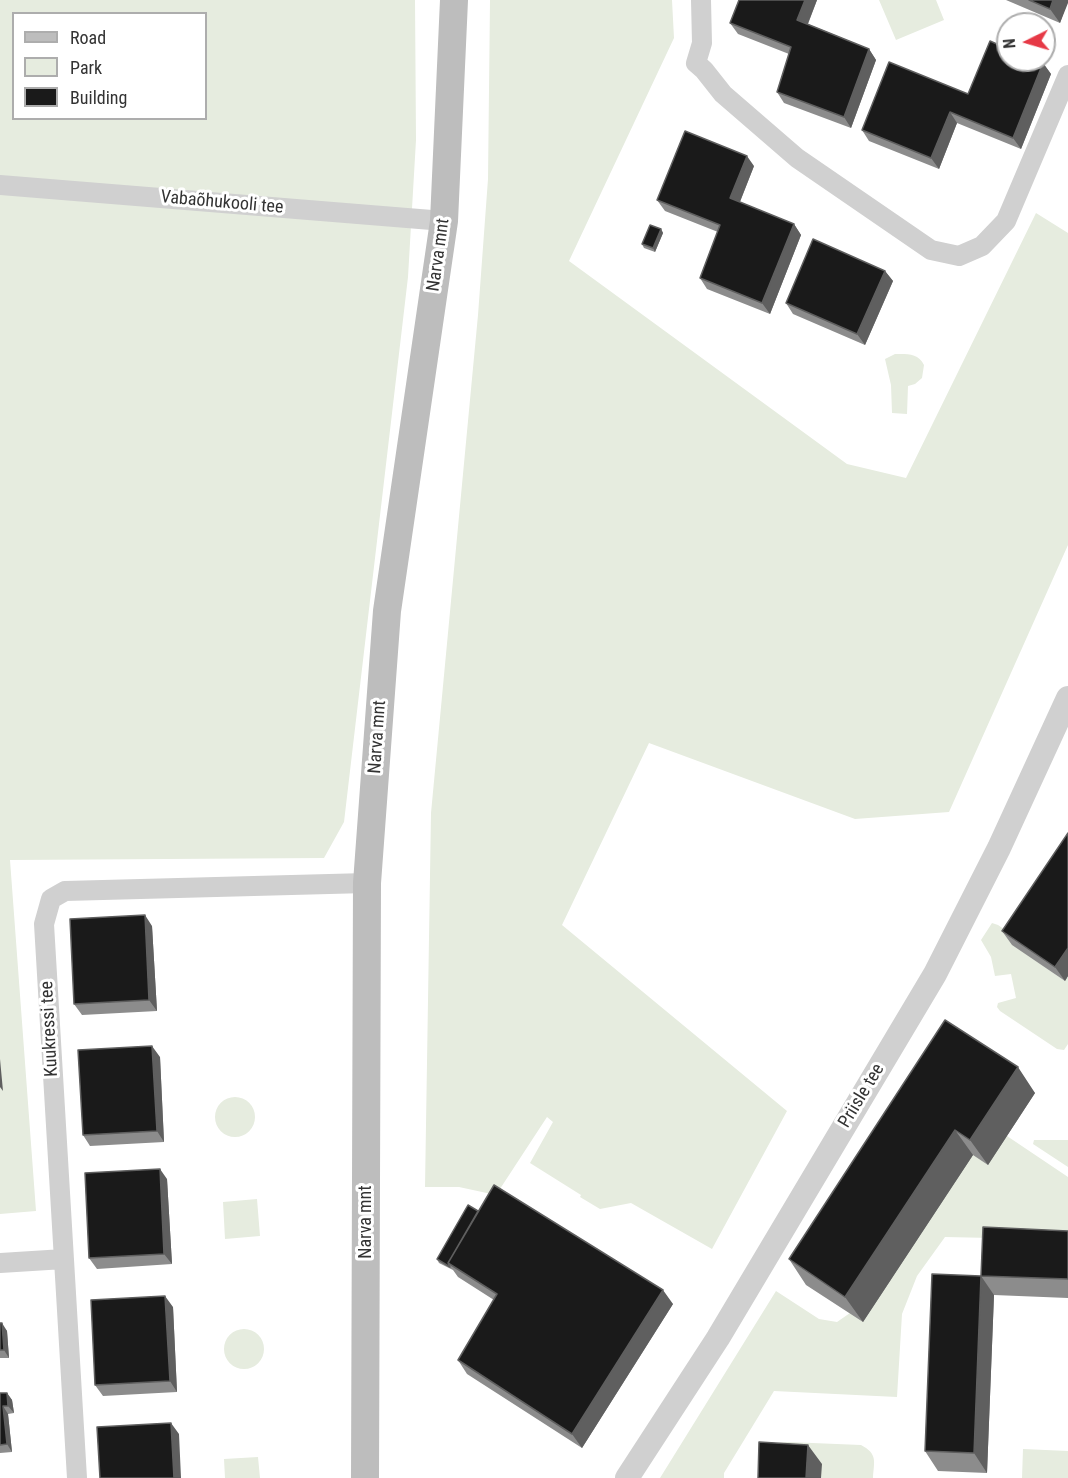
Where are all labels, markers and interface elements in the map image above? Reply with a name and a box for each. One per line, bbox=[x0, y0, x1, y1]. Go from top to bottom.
legend bbox=[12, 12, 207, 120]
north arrow bbox=[996, 12, 1056, 72]
text: Road bbox=[70, 27, 106, 48]
text: N bbox=[1000, 38, 1019, 49]
text: Park bbox=[70, 57, 102, 78]
text: Building bbox=[70, 87, 127, 108]
street label: Vabaõhukooli tee bbox=[160, 187, 284, 219]
street label: Narva mnt bbox=[423, 217, 455, 293]
street label: Narva mnt bbox=[365, 700, 391, 774]
street label: Kuukressi tee bbox=[37, 981, 63, 1077]
street label: Priisle tee bbox=[835, 1060, 889, 1132]
street label: Narva mnt bbox=[355, 1185, 377, 1259]

